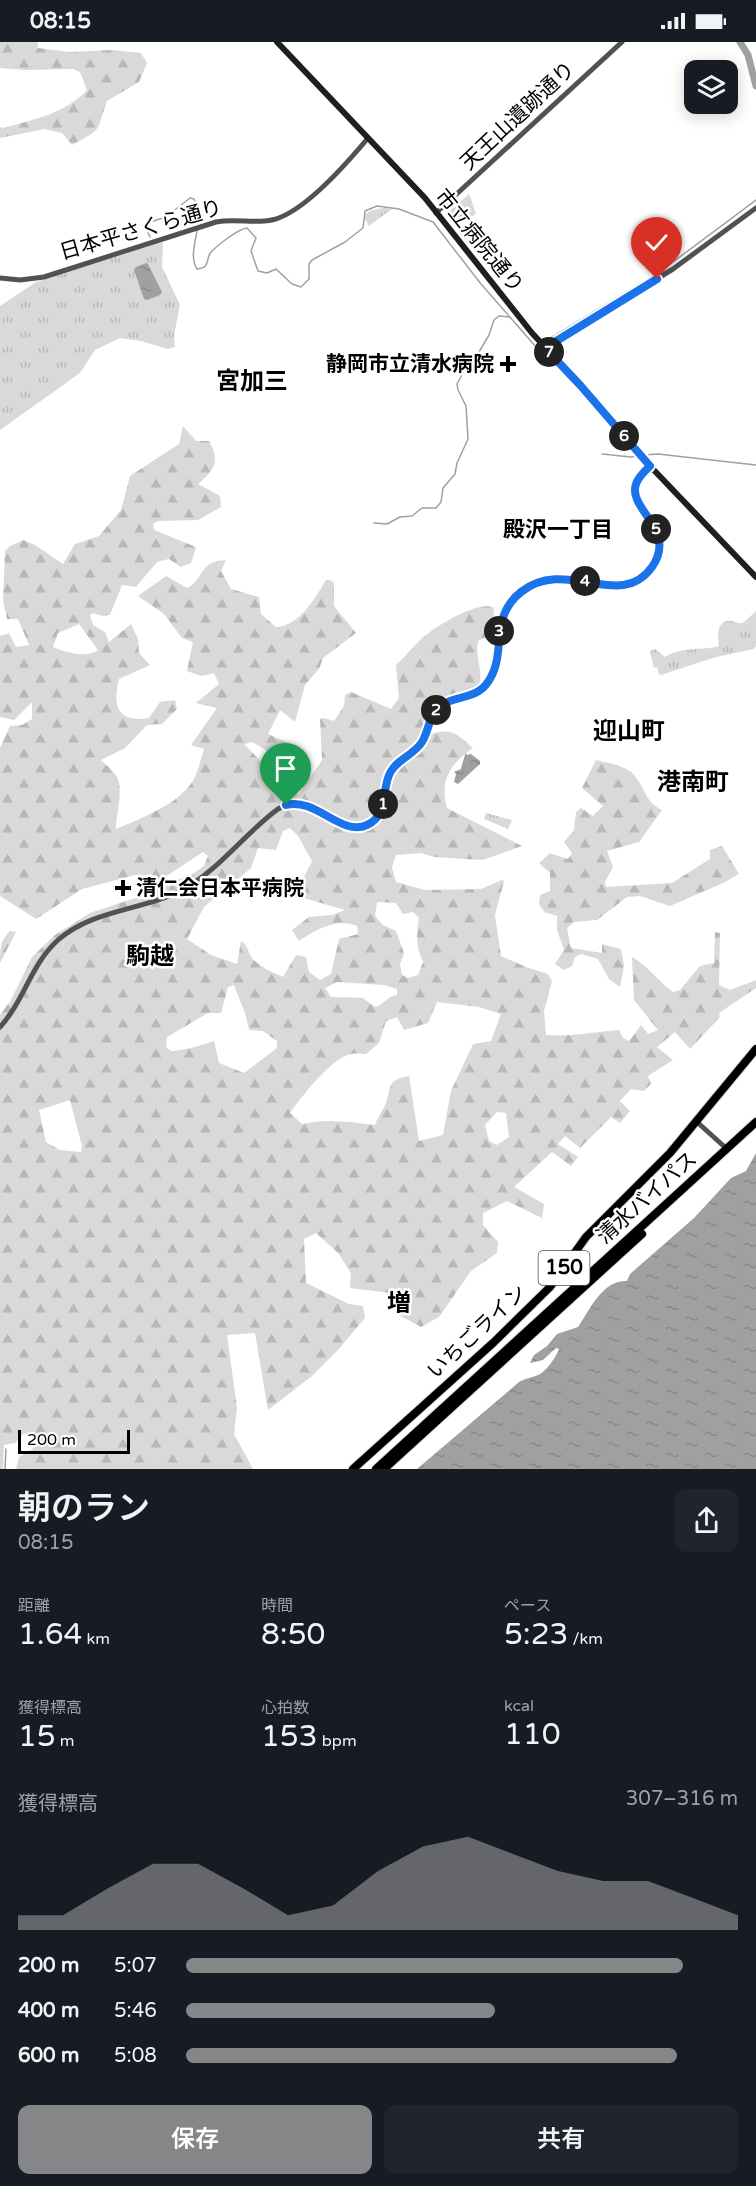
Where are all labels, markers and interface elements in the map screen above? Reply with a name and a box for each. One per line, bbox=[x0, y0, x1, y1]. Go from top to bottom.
text: 08:15 bbox=[30, 8, 91, 34]
street label: 天王山遺跡通り bbox=[456, 57, 580, 175]
map controls bbox=[684, 60, 738, 114]
button: layers bbox=[684, 60, 738, 114]
street label: 市立病院通り bbox=[430, 184, 528, 298]
street label: 日本平さくら通り bbox=[57, 195, 225, 265]
pin bbox=[631, 217, 682, 279]
icon: check bbox=[640, 226, 673, 259]
pin: 7 bbox=[534, 337, 564, 367]
text: 7 bbox=[544, 342, 554, 362]
place label: 静岡市立清水病院 bbox=[326, 352, 494, 377]
marker: 静岡市立清水病院 bbox=[499, 355, 517, 373]
district label: 宮加三 bbox=[216, 367, 288, 396]
pin: 6 bbox=[609, 421, 639, 451]
text: 6 bbox=[619, 426, 629, 446]
pin: 5 bbox=[641, 514, 671, 544]
district label: 殿沢一丁目 bbox=[503, 517, 613, 543]
text: 5 bbox=[651, 519, 661, 539]
pin: 4 bbox=[570, 566, 600, 596]
text: 4 bbox=[580, 571, 590, 591]
pin: 3 bbox=[484, 616, 514, 646]
text: 3 bbox=[494, 621, 504, 641]
pin: 2 bbox=[421, 695, 451, 725]
text: 2 bbox=[431, 700, 441, 720]
district label: 迎山町 bbox=[593, 717, 665, 746]
pin bbox=[260, 743, 311, 805]
icon: arrive bbox=[269, 752, 302, 785]
district label: 港南町 bbox=[657, 768, 729, 797]
pin: 1 bbox=[368, 789, 398, 819]
text: 1 bbox=[378, 794, 388, 814]
place label: 清仁会日本平病院 bbox=[136, 876, 304, 901]
marker: 清仁会日本平病院 bbox=[114, 879, 132, 897]
district label: 駒越 bbox=[126, 942, 174, 971]
street label: 清水バイパス bbox=[592, 1147, 702, 1249]
road number: 150 bbox=[538, 1251, 590, 1285]
street label: いちごライン bbox=[422, 1280, 532, 1384]
district label: 増 bbox=[387, 1289, 411, 1318]
scale bar bbox=[18, 1427, 130, 1454]
text: 200 m bbox=[27, 1430, 76, 1450]
text: 朝のラン bbox=[18, 1489, 150, 1528]
button: share bbox=[675, 1489, 738, 1552]
text: 08:15 bbox=[18, 1531, 73, 1555]
text: 距離 bbox=[18, 1596, 50, 1616]
text: 時間 bbox=[261, 1596, 293, 1616]
text: ペース bbox=[504, 1596, 551, 1616]
text: 1.64 bbox=[18, 1616, 82, 1653]
text: 8:50 bbox=[261, 1616, 325, 1653]
text: 5:23 bbox=[504, 1616, 568, 1653]
text: km bbox=[82, 1629, 110, 1649]
text: /km bbox=[568, 1629, 603, 1649]
text: kcal bbox=[504, 1696, 534, 1716]
text: 獲得標高 bbox=[18, 1698, 82, 1718]
text: 心拍数 bbox=[261, 1698, 309, 1718]
text: 110 bbox=[504, 1716, 561, 1753]
text: 15 bbox=[18, 1718, 56, 1755]
text: 153 bbox=[261, 1718, 318, 1755]
text: m bbox=[56, 1731, 75, 1751]
text: bpm bbox=[318, 1731, 357, 1751]
text: 307–316 m bbox=[626, 1787, 738, 1811]
text: 獲得標高 bbox=[18, 1792, 98, 1816]
text: 200 m bbox=[18, 1954, 79, 1978]
text: 5:07 bbox=[114, 1954, 157, 1978]
text: 400 m bbox=[18, 1999, 79, 2023]
text: 5:46 bbox=[114, 1999, 157, 2023]
text: 600 m bbox=[18, 2044, 79, 2068]
text: 5:08 bbox=[114, 2044, 157, 2068]
button: 保存 bbox=[18, 2105, 372, 2174]
button: 共有 bbox=[384, 2105, 738, 2174]

